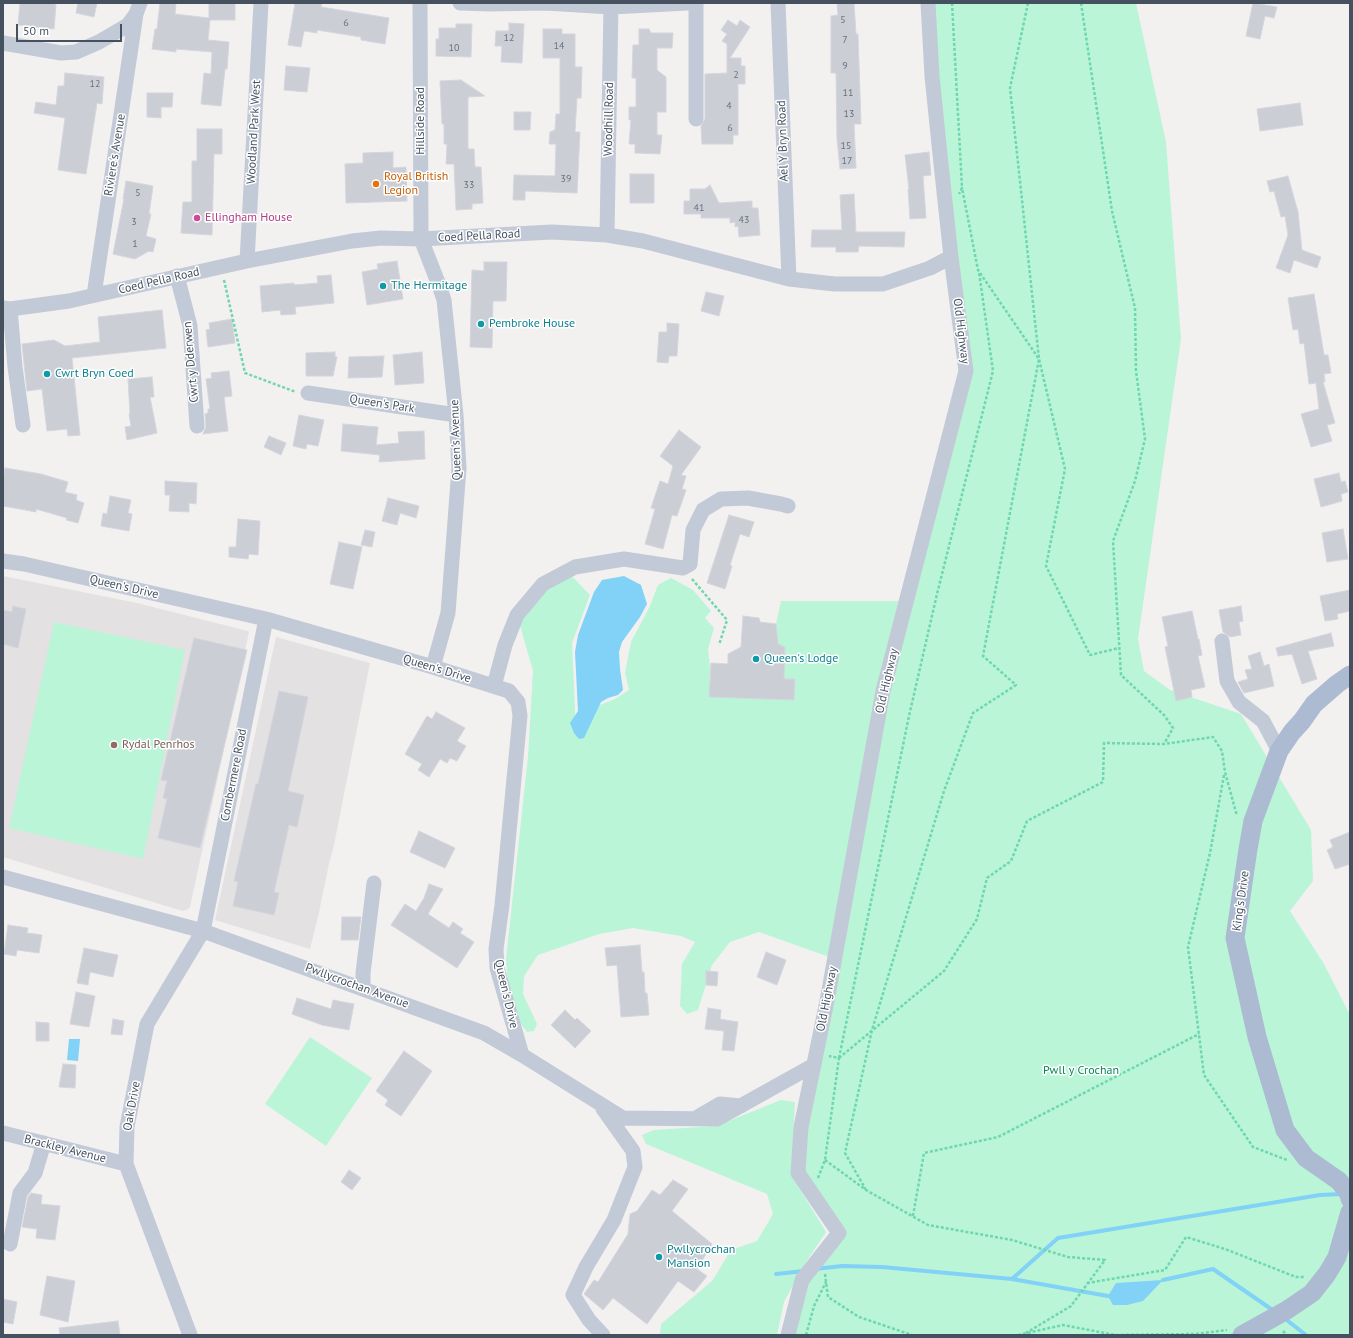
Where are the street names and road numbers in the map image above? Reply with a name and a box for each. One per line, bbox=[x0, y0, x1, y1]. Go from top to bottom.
street label: Woodland Park West bbox=[244, 80, 264, 184]
street label: Woodhill Road bbox=[601, 82, 617, 156]
street label: Hillside Road bbox=[414, 87, 428, 155]
street label: Ael Y Bryn Road bbox=[774, 100, 792, 182]
street label: Riviere's Avenue bbox=[101, 113, 129, 197]
street label: Coed Pella Road bbox=[437, 227, 521, 245]
street label: Coed Pella Road bbox=[117, 265, 201, 297]
street label: Old Highway bbox=[950, 297, 972, 365]
street label: Cwrt y Dderwen bbox=[180, 321, 202, 403]
street label: Queen's Park bbox=[349, 392, 415, 416]
street label: Queen's Avenue bbox=[447, 399, 465, 481]
street label: Queen's Drive bbox=[88, 572, 160, 602]
street label: Old Highway bbox=[873, 647, 901, 715]
street label: Queen's Drive bbox=[401, 652, 473, 686]
street label: Combermere Road bbox=[218, 728, 250, 822]
street label: King's Drive bbox=[1230, 870, 1252, 932]
street label: Queen's Drive bbox=[491, 958, 521, 1030]
street label: Pwllycrochan Avenue bbox=[303, 961, 411, 1011]
street label: Old Highway bbox=[814, 965, 840, 1033]
street label: Oak Drive bbox=[121, 1080, 143, 1132]
street label: Brackley Avenue bbox=[23, 1132, 107, 1166]

